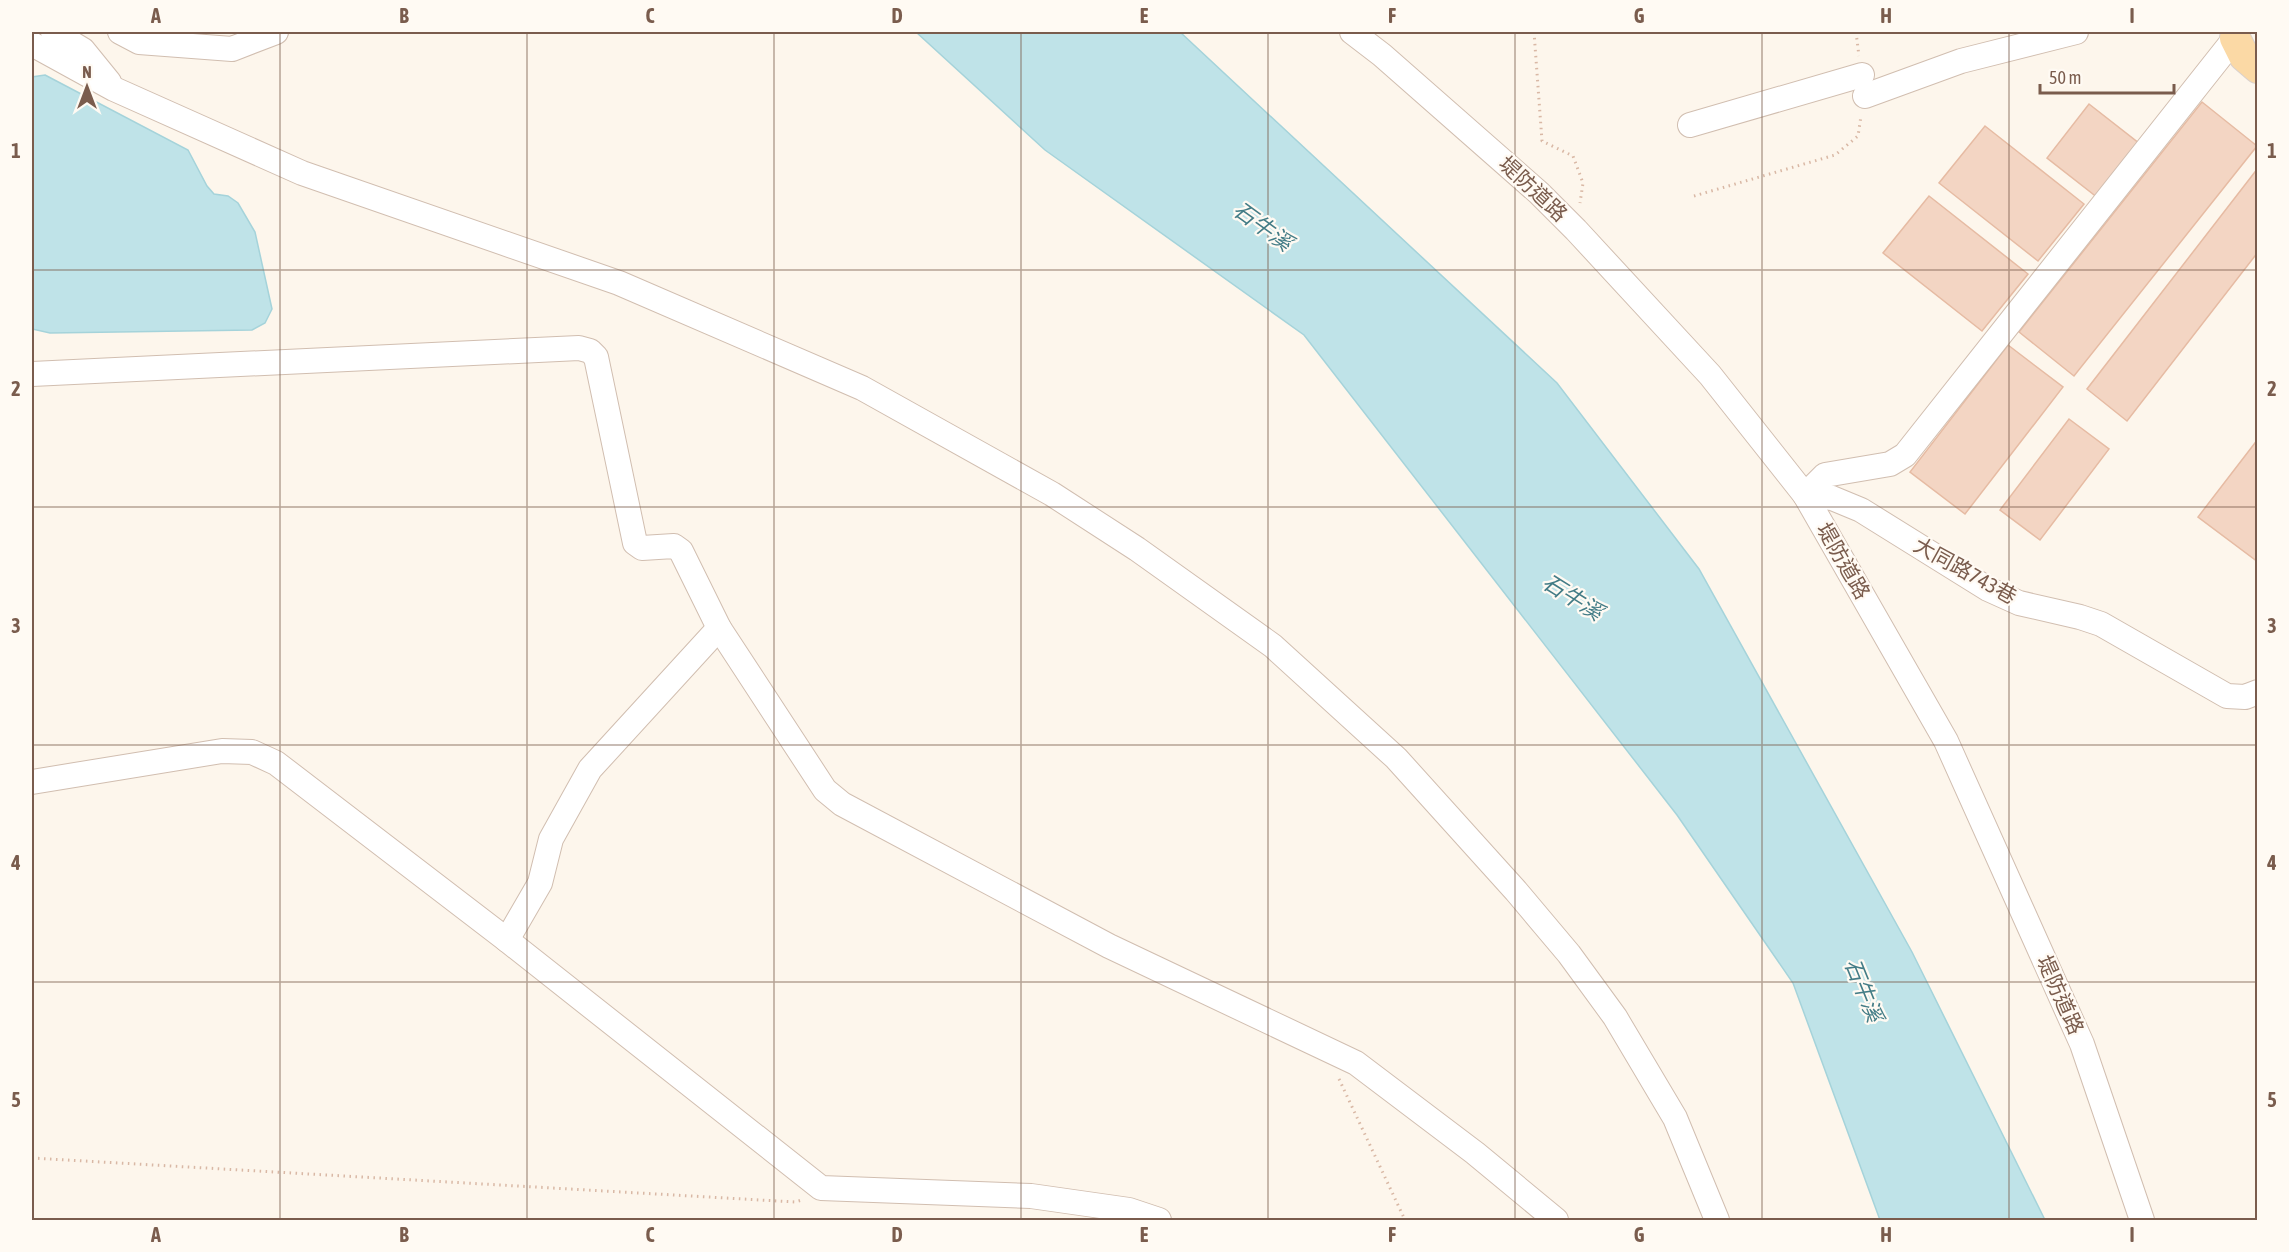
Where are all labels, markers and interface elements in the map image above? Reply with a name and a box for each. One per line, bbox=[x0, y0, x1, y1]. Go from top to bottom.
text: A bbox=[150, 4, 161, 27]
text: B bbox=[399, 4, 409, 27]
text: C bbox=[646, 4, 655, 27]
text: D bbox=[891, 4, 903, 27]
text: E bbox=[1140, 4, 1149, 27]
text: F bbox=[1388, 4, 1396, 27]
text: G bbox=[1634, 4, 1645, 27]
text: H bbox=[1880, 4, 1892, 27]
text: I bbox=[2129, 4, 2135, 27]
north arrow bbox=[57, 57, 117, 117]
scale bar bbox=[2040, 57, 2174, 95]
text: N bbox=[82, 63, 92, 81]
text: 50 m bbox=[2049, 67, 2081, 88]
text: 1 bbox=[11, 139, 21, 162]
text: 1 bbox=[2267, 139, 2277, 162]
street label: 堤防道路 bbox=[1495, 151, 1573, 226]
water label: 石牛溪 bbox=[1229, 196, 1300, 258]
text: 2 bbox=[11, 377, 21, 400]
text: 2 bbox=[2267, 377, 2277, 400]
street label: 堤防道路 bbox=[1812, 518, 1875, 603]
street label: 大同路743巷 bbox=[1910, 532, 2021, 608]
water label: 石牛溪 bbox=[1538, 568, 1610, 627]
text: 3 bbox=[11, 614, 21, 637]
text: 3 bbox=[2267, 614, 2277, 637]
text: 4 bbox=[10, 851, 21, 874]
text: 4 bbox=[2266, 851, 2277, 874]
street label: 堤防道路 bbox=[2033, 951, 2089, 1038]
water label: 石牛溪 bbox=[1840, 955, 1890, 1028]
text: 5 bbox=[11, 1088, 21, 1111]
text: 5 bbox=[2267, 1088, 2277, 1111]
text: A bbox=[150, 1223, 161, 1246]
text: B bbox=[399, 1223, 409, 1246]
text: C bbox=[646, 1223, 655, 1246]
text: D bbox=[891, 1223, 903, 1246]
text: E bbox=[1140, 1223, 1149, 1246]
text: F bbox=[1388, 1223, 1396, 1246]
text: G bbox=[1634, 1223, 1645, 1246]
text: H bbox=[1880, 1223, 1892, 1246]
text: I bbox=[2129, 1223, 2135, 1246]

